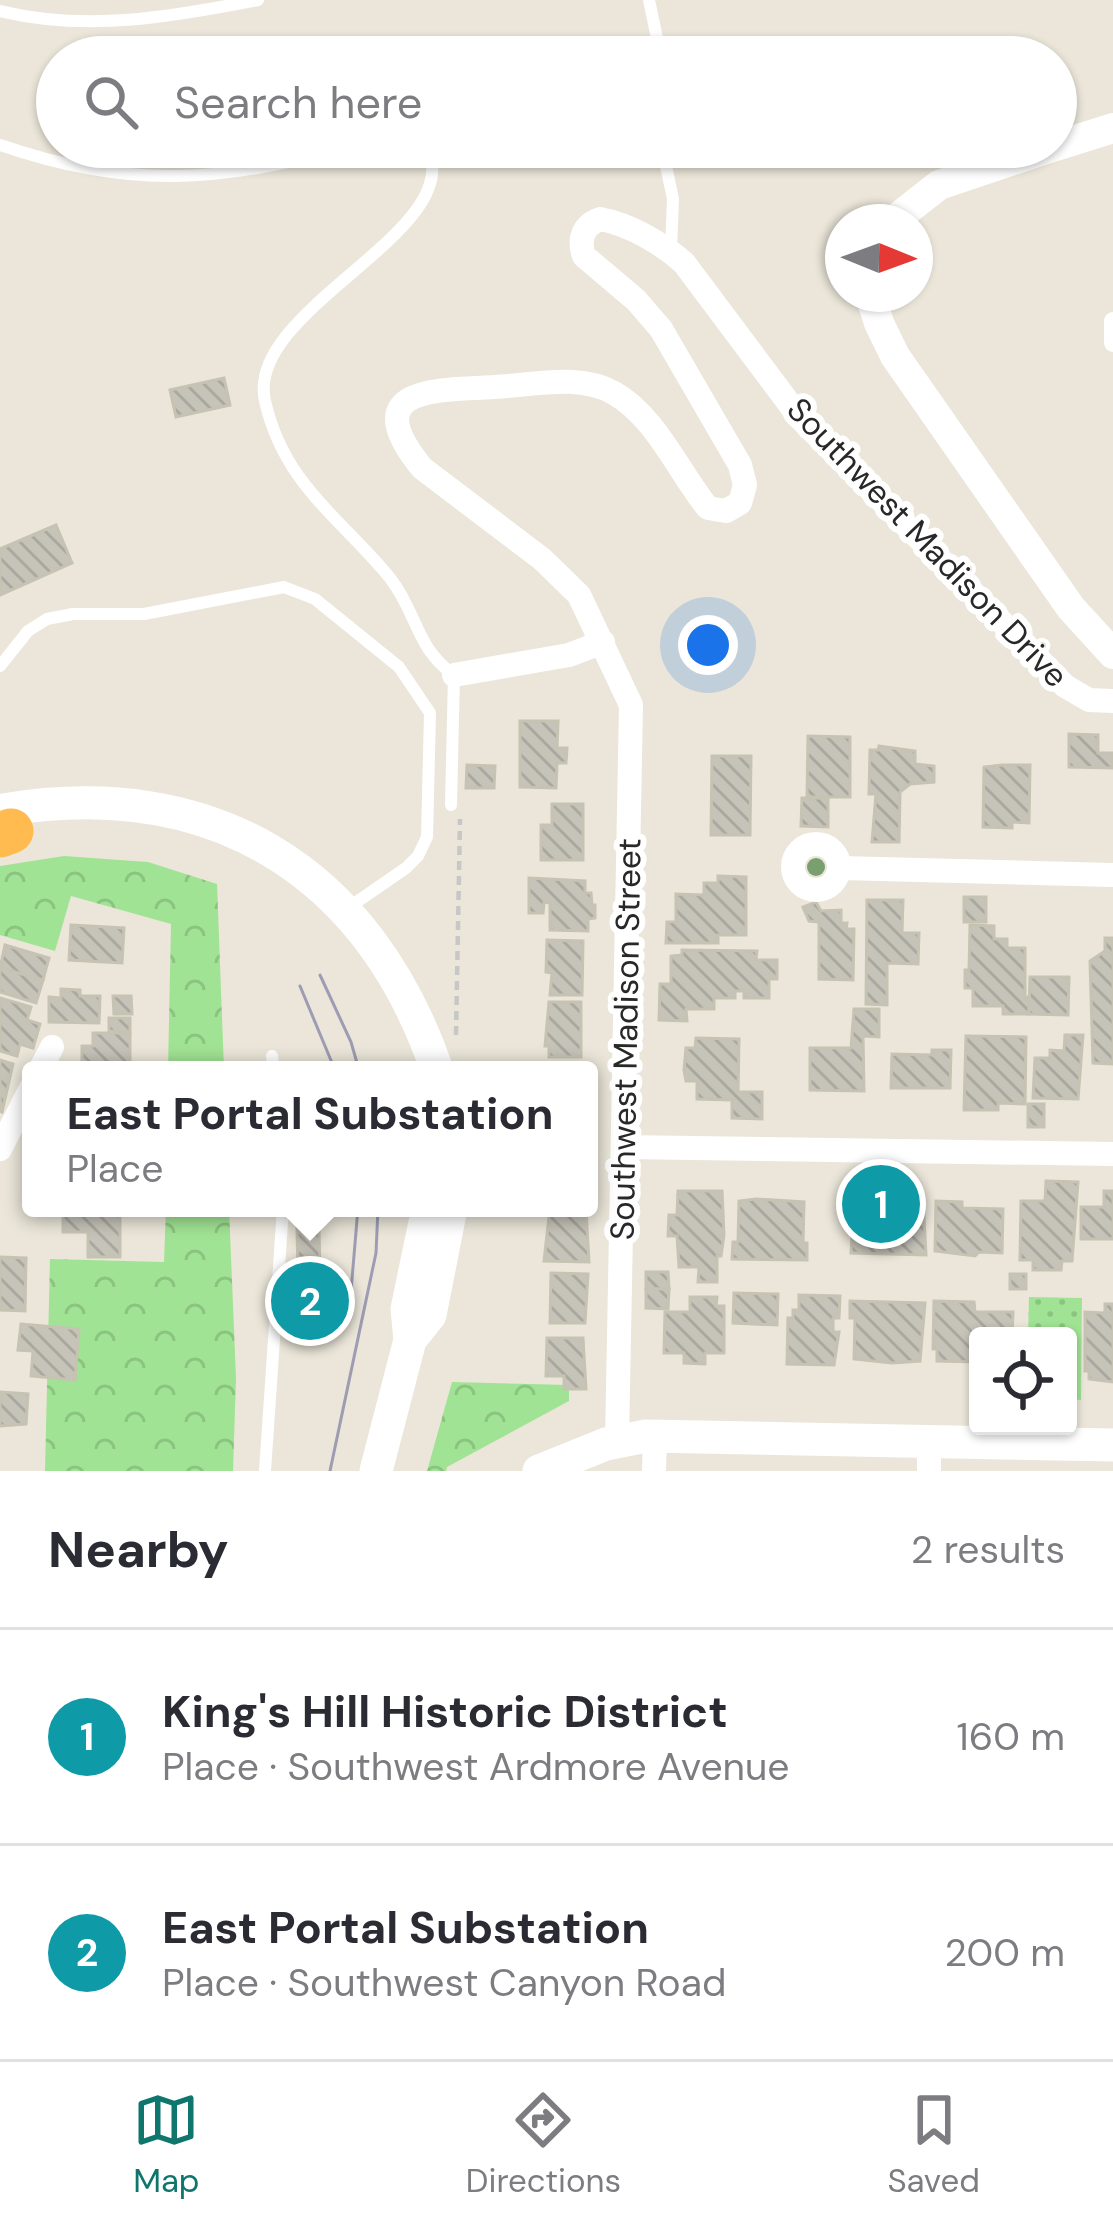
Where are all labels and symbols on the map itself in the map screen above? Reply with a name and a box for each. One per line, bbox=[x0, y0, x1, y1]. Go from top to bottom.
north arrow bbox=[825, 204, 933, 312]
street label: Southwest Madison Drive bbox=[778, 388, 1077, 696]
your location bbox=[678, 615, 738, 675]
street label: Southwest Madison Street bbox=[600, 838, 651, 1240]
pin: 1 bbox=[842, 1159, 920, 1249]
pin: 2 bbox=[271, 1256, 349, 1346]

